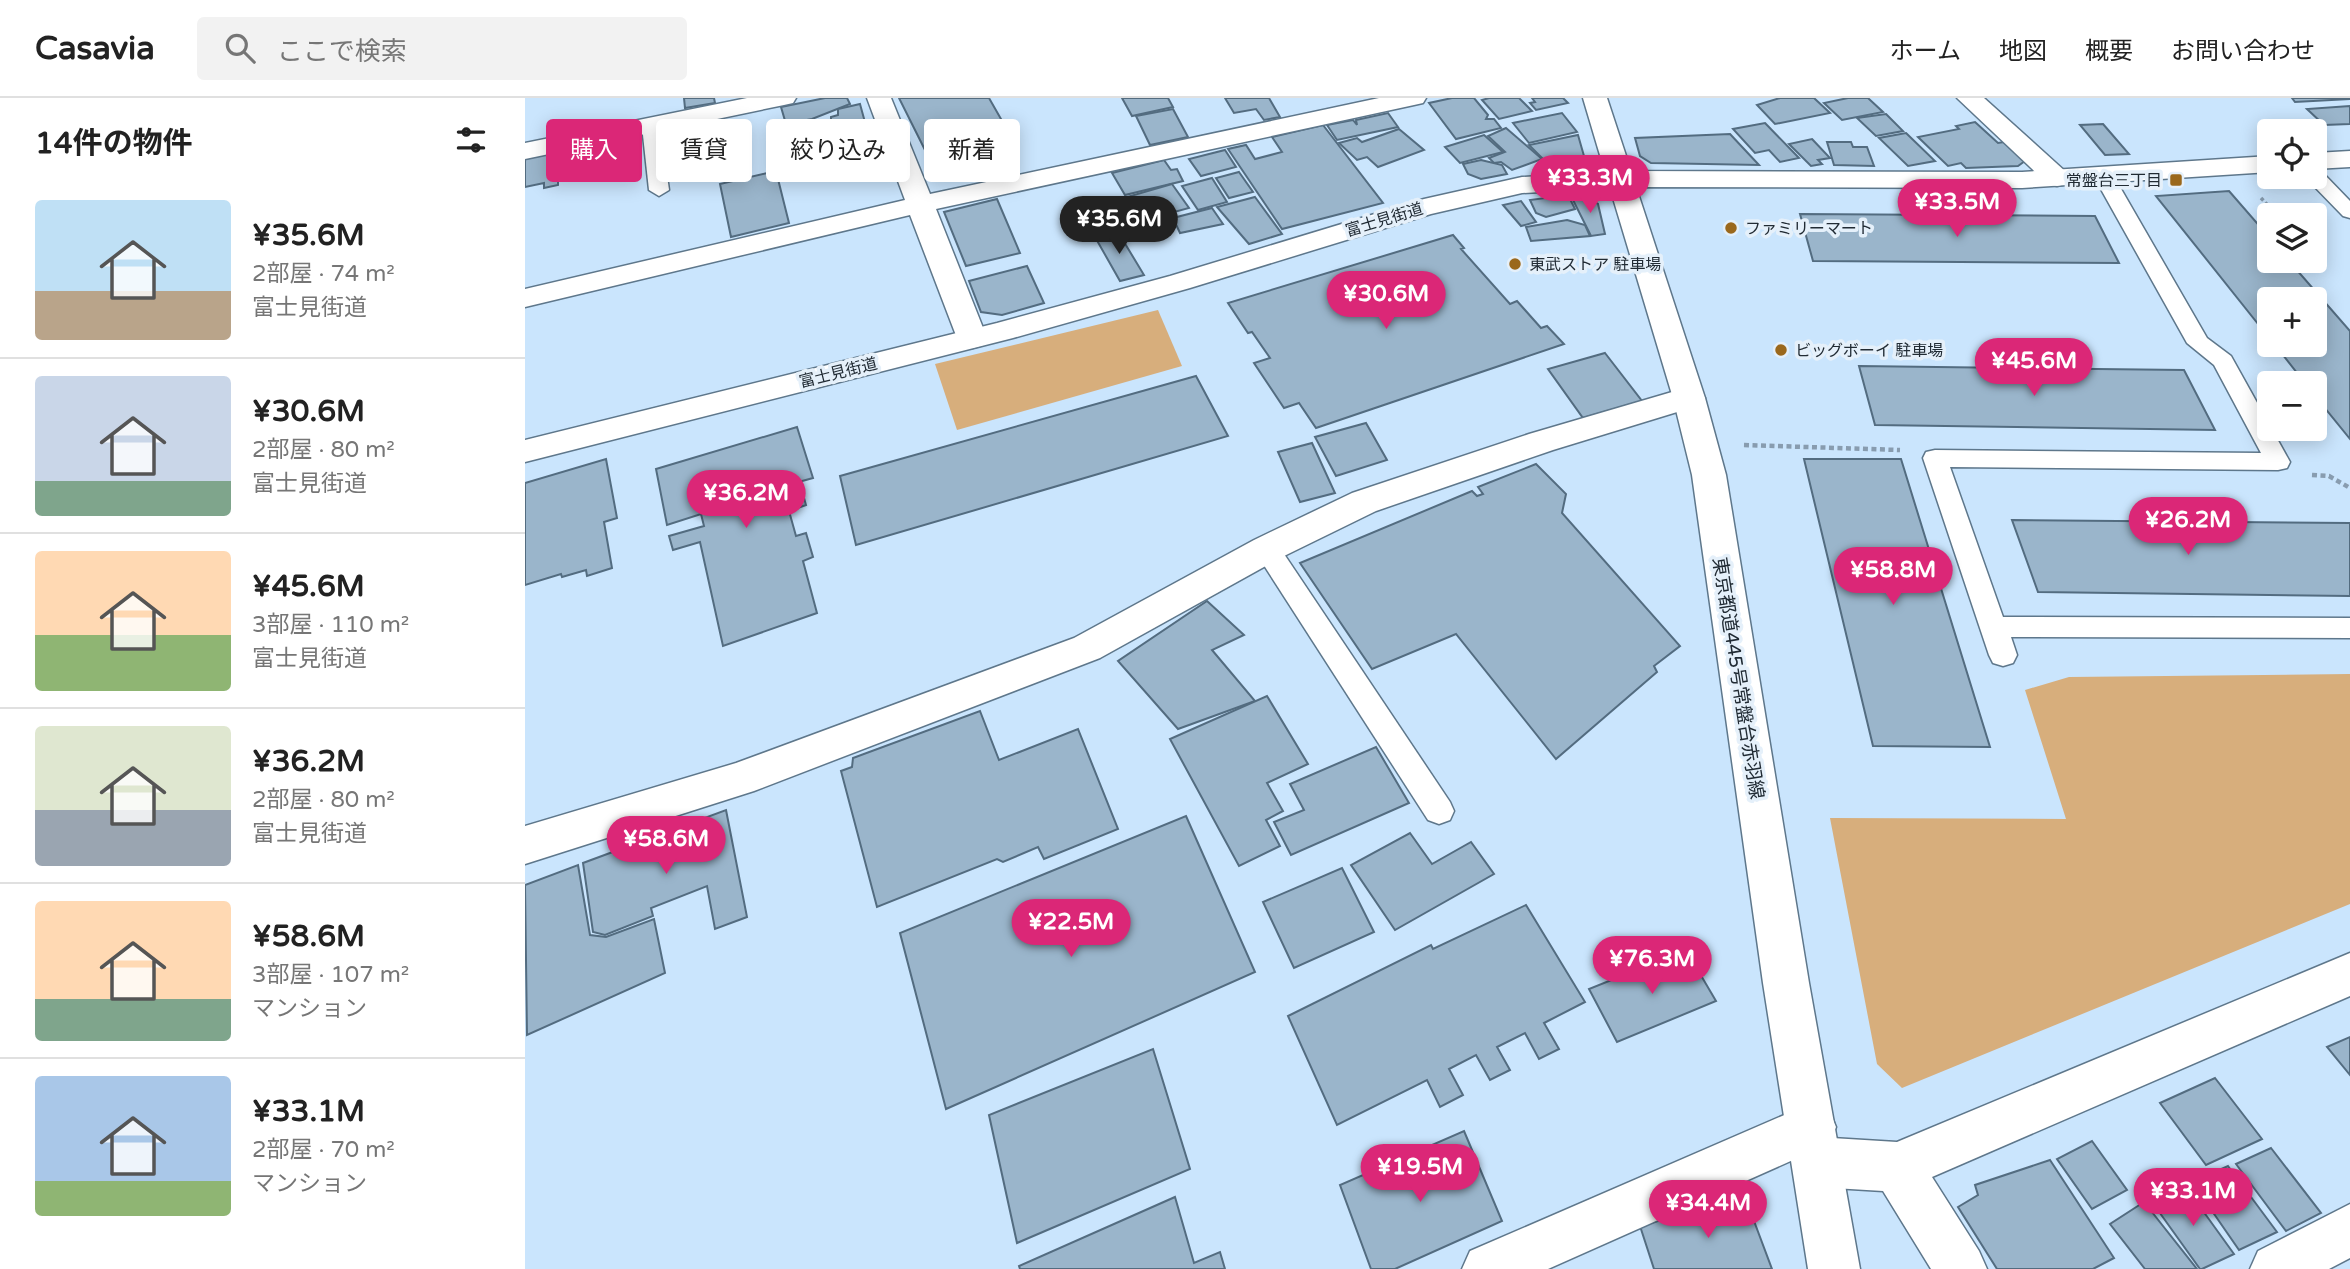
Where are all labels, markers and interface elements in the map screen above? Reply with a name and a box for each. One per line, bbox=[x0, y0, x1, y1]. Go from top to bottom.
search box bbox=[197, 17, 687, 80]
text: Casavia bbox=[35, 29, 155, 68]
icon: search bbox=[221, 29, 259, 67]
text: ここで検索 bbox=[277, 36, 407, 67]
text: ホーム bbox=[1890, 37, 1961, 66]
text: 地図 bbox=[1999, 37, 2047, 66]
text: 概要 bbox=[2085, 37, 2133, 66]
text: お問い合わせ bbox=[2171, 37, 2315, 66]
chip: 購入 bbox=[546, 119, 642, 182]
chip: 賃貸 bbox=[656, 119, 752, 182]
chip: 絞り込み bbox=[766, 119, 910, 182]
chip: 新着 bbox=[924, 119, 1020, 182]
map controls bbox=[2257, 119, 2327, 441]
button: locate bbox=[2257, 119, 2327, 189]
icon: filters bbox=[452, 121, 490, 159]
text: 14件の物件 bbox=[35, 125, 193, 162]
pin: ¥33.3M bbox=[1533, 156, 1647, 215]
text: ¥33.3M bbox=[1547, 164, 1633, 192]
place label: 常盤台三丁目 bbox=[2066, 171, 2162, 191]
marker: 常盤台三丁目 bbox=[2168, 172, 2184, 188]
pin: ¥33.5M bbox=[1900, 180, 2014, 239]
text: ¥33.5M bbox=[1914, 188, 2000, 216]
pin: ¥35.6M bbox=[1062, 197, 1176, 256]
street label: 富士見街道 bbox=[1343, 199, 1425, 241]
button: layers bbox=[2257, 203, 2327, 273]
text: ¥35.6M bbox=[1076, 205, 1162, 233]
text: ¥35.6M bbox=[252, 217, 365, 254]
place label: ファミリーマート bbox=[1745, 219, 1873, 239]
marker: ファミリーマート bbox=[1723, 220, 1739, 236]
icon: home bbox=[91, 228, 175, 312]
place label: 東武ストア 駐車場 bbox=[1529, 255, 1661, 275]
marker: 東武ストア 駐車場 bbox=[1507, 256, 1523, 272]
text: 2部屋 · 74 m² bbox=[252, 260, 395, 288]
pin: ¥30.6M bbox=[1329, 272, 1443, 331]
text: ¥30.6M bbox=[1343, 280, 1429, 308]
button: + bbox=[2257, 287, 2327, 357]
text: 富士見街道 bbox=[252, 294, 367, 322]
pin: ¥45.6M bbox=[1977, 338, 2091, 398]
place label: ビッグボーイ 駐車場 bbox=[1795, 341, 1943, 361]
marker: ビッグボーイ 駐車場 bbox=[1773, 342, 1789, 358]
text: ¥45.6M bbox=[1991, 347, 2077, 375]
street label: 富士見街道 bbox=[797, 354, 879, 392]
button: − bbox=[2257, 371, 2327, 441]
text: ¥30.6M bbox=[252, 393, 365, 430]
icon: home bbox=[91, 404, 175, 488]
text: 2部屋 · 80 m² bbox=[252, 436, 395, 464]
text: 富士見街道 bbox=[252, 470, 367, 498]
pin: ¥36.2M bbox=[689, 470, 803, 530]
text: ¥36.2M bbox=[703, 479, 789, 507]
pin: ¥26.2M bbox=[2131, 498, 2245, 557]
text: ¥26.2M bbox=[2145, 506, 2231, 534]
pin: ¥58.8M bbox=[1836, 547, 1950, 607]
street label: 東京都道445号常盤台赤羽線 bbox=[1708, 556, 1768, 801]
text: ¥58.8M bbox=[1850, 556, 1936, 584]
text: ¥45.6M bbox=[252, 568, 365, 605]
icon: home bbox=[91, 579, 175, 663]
text: 3部屋 · 110 m² bbox=[252, 611, 409, 639]
text: 富士見街道 bbox=[252, 645, 367, 673]
text: ¥36.2M bbox=[252, 743, 365, 780]
icon: home bbox=[91, 754, 175, 838]
text: 2部屋 · 80 m² bbox=[252, 786, 395, 814]
pin: ¥58.6M bbox=[609, 816, 723, 876]
text: 富士見街道 bbox=[252, 820, 367, 848]
text: ¥58.6M bbox=[623, 825, 709, 853]
pin: ¥22.5M bbox=[1014, 900, 1128, 959]
text: ¥22.5M bbox=[1028, 908, 1114, 936]
text: ¥58.6M bbox=[252, 918, 365, 955]
icon: home bbox=[91, 929, 175, 1013]
pin: ¥76.3M bbox=[1595, 936, 1709, 996]
text: ¥76.3M bbox=[1609, 945, 1695, 973]
text: 3部屋 · 107 m² bbox=[252, 961, 409, 989]
text: マンション bbox=[252, 995, 367, 1023]
text: ¥33.1M bbox=[252, 1093, 365, 1130]
icon: home bbox=[91, 1104, 175, 1188]
text: 2部屋 · 70 m² bbox=[252, 1136, 395, 1164]
pin: ¥19.5M bbox=[1363, 1144, 1477, 1204]
text: ¥19.5M bbox=[1377, 1153, 1463, 1181]
pin: ¥33.1M bbox=[2136, 1168, 2250, 1228]
text: マンション bbox=[252, 1170, 367, 1198]
text: ¥33.1M bbox=[2150, 1177, 2236, 1205]
pin: ¥34.4M bbox=[1651, 1180, 1765, 1240]
text: ¥34.4M bbox=[1665, 1189, 1751, 1217]

